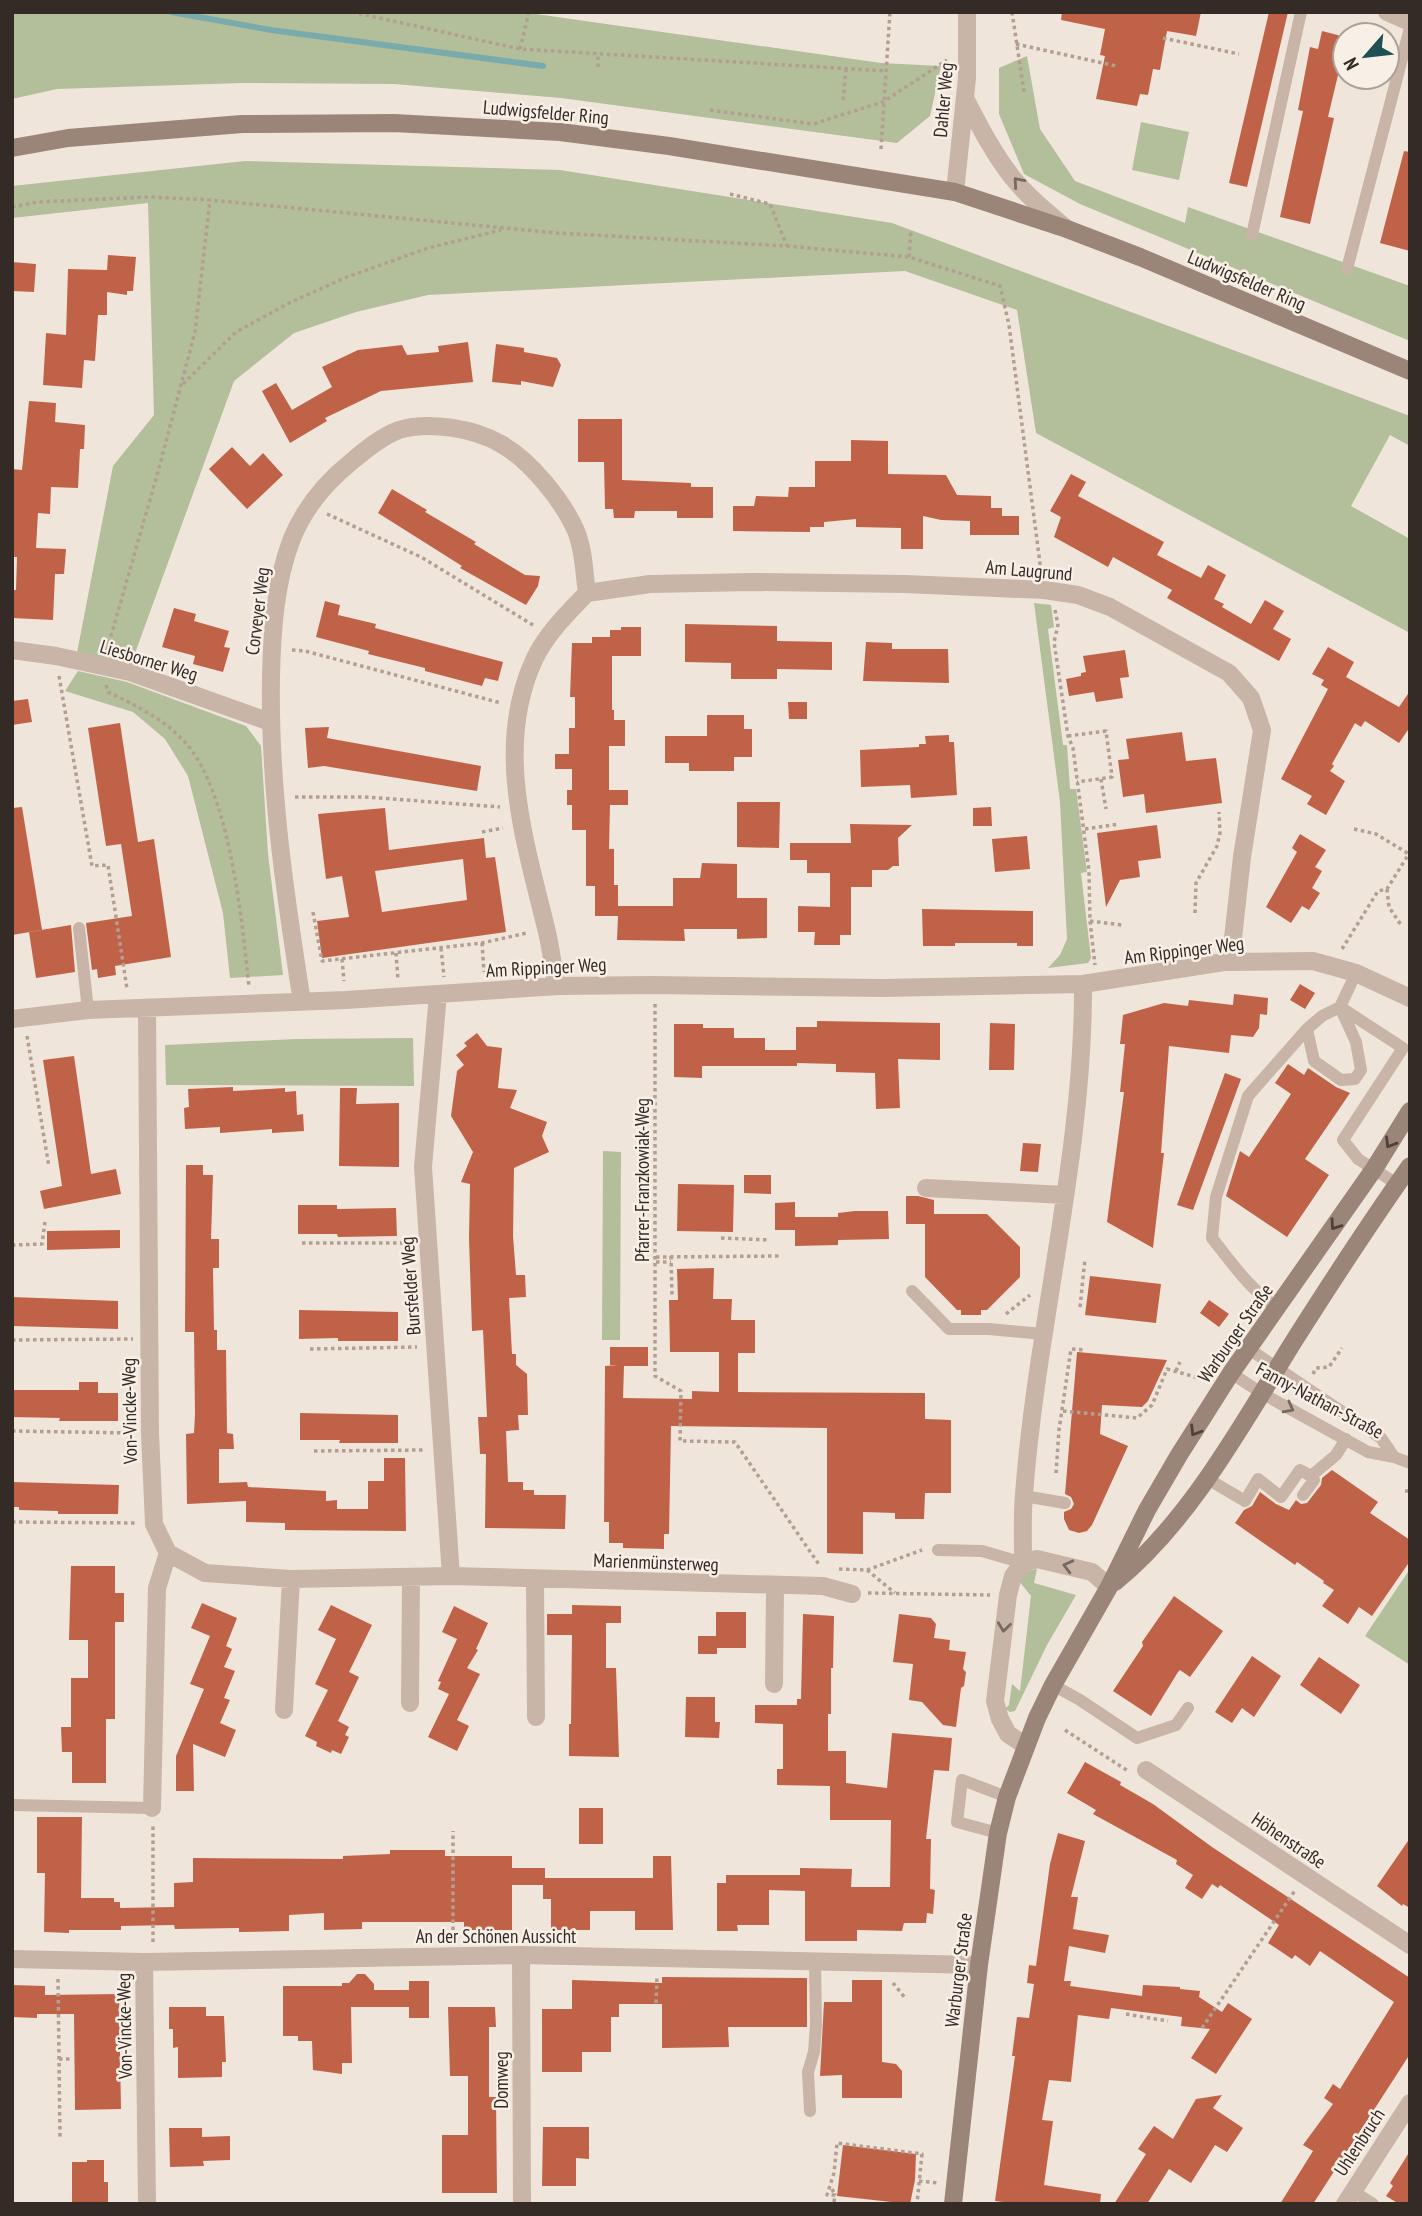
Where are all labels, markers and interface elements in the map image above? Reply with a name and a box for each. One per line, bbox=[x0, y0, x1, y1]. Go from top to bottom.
north arrow bbox=[1331, 21, 1401, 91]
text: N bbox=[1338, 54, 1364, 74]
street label: Dahler Weg bbox=[928, 62, 958, 138]
street label: Ludwigsfelder Ring bbox=[482, 95, 610, 129]
one-way arrow bbox=[1013, 178, 1026, 191]
street label: Ludwigsfelder Ring bbox=[1184, 244, 1310, 316]
street label: Am Laugrund bbox=[985, 554, 1073, 586]
street label: Corveyer Weg bbox=[240, 566, 274, 656]
street label: Liesborner Weg bbox=[97, 634, 201, 686]
street label: Am Rippinger Weg bbox=[1123, 931, 1245, 969]
street label: Am Rippinger Weg bbox=[485, 952, 607, 982]
street label: Pfarrer-Franzkowiak-Weg bbox=[630, 1098, 654, 1262]
one-way arrow bbox=[1386, 1135, 1399, 1148]
one-way arrow bbox=[1331, 1217, 1343, 1230]
street label: Bursfelder Weg bbox=[395, 1236, 425, 1336]
street label: Warburger Straße bbox=[1192, 1279, 1278, 1387]
street label: Fanny-Nathan-Straße bbox=[1252, 1356, 1388, 1444]
street label: Von-Vincke-Weg bbox=[116, 1358, 142, 1465]
one-way arrow bbox=[1282, 1399, 1294, 1413]
one-way arrow bbox=[1190, 1423, 1203, 1436]
street label: Marienmünsterweg bbox=[593, 1548, 719, 1576]
one-way arrow bbox=[1062, 1560, 1074, 1574]
one-way arrow bbox=[996, 1621, 1011, 1633]
street label: Höhenstraße bbox=[1247, 1806, 1331, 1874]
street label: Warburger Straße bbox=[939, 1911, 977, 2029]
street label: An der Schönen Aussicht bbox=[416, 1924, 577, 1948]
street label: Von-Vincke-Weg bbox=[111, 1973, 137, 2080]
street label: Domweg bbox=[489, 2051, 513, 2109]
street label: Uhlenbruch bbox=[1328, 2104, 1390, 2180]

